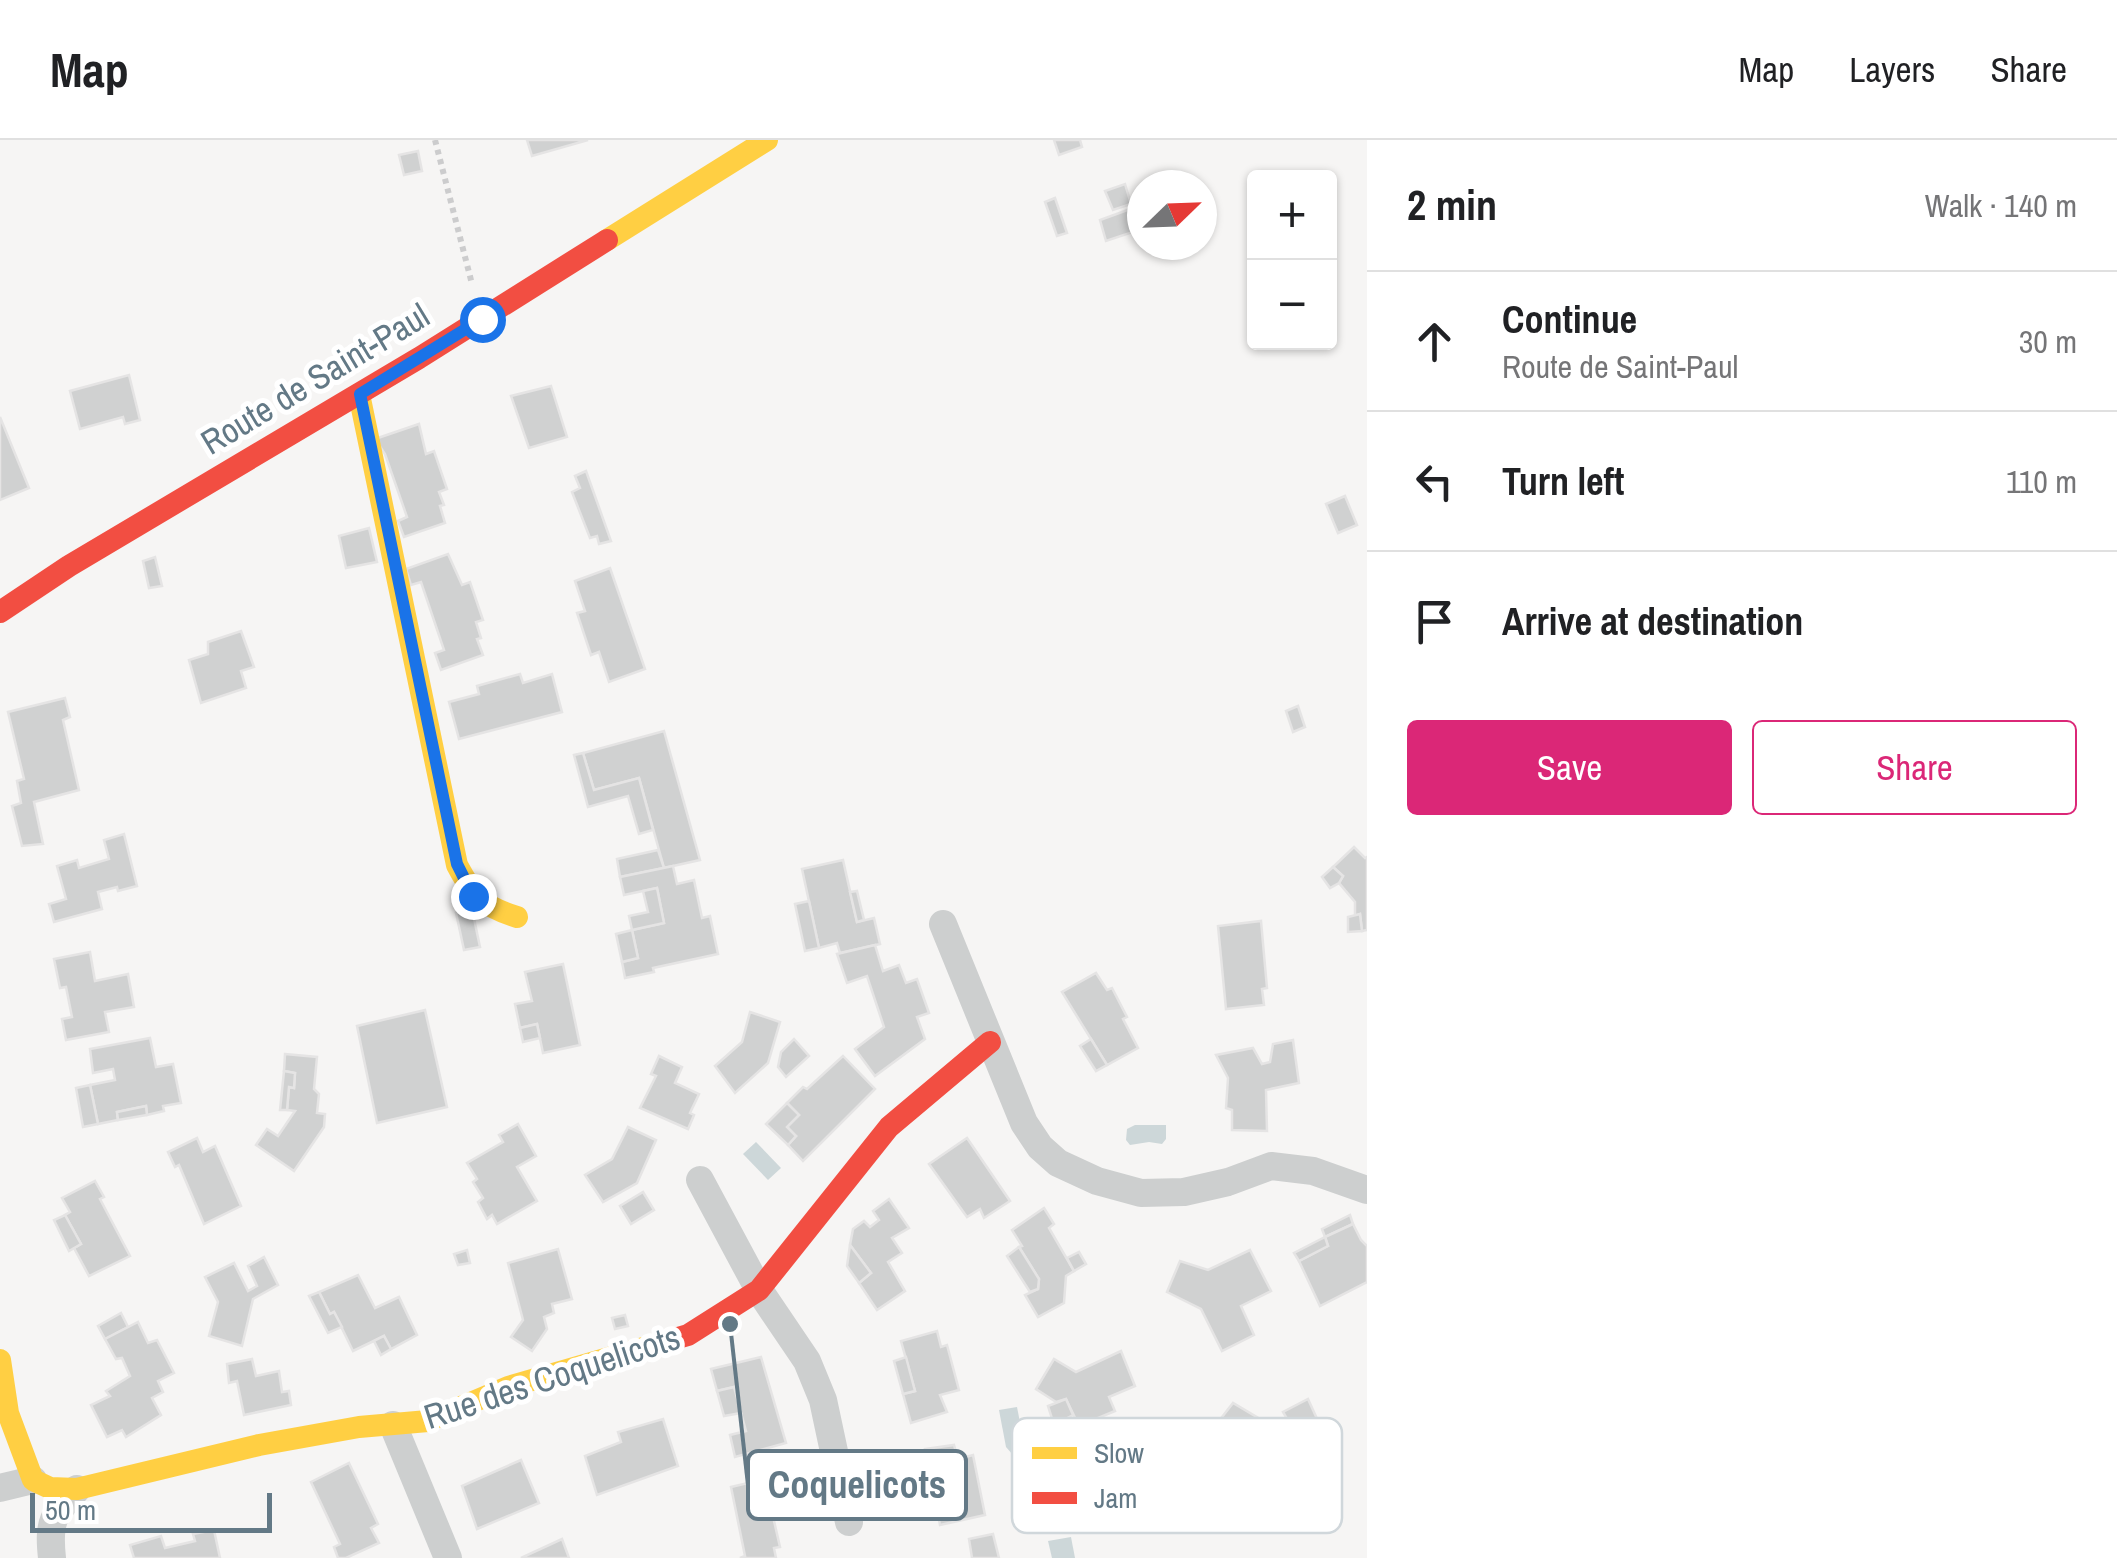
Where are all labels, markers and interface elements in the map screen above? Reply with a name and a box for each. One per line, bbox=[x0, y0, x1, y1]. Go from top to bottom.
text: Map bbox=[50, 37, 129, 102]
text: Map bbox=[1738, 46, 1794, 93]
text: Layers bbox=[1849, 46, 1935, 93]
text: Share bbox=[1990, 46, 2067, 93]
north arrow bbox=[1127, 170, 1217, 260]
map controls bbox=[1247, 170, 1337, 350]
button: + bbox=[1247, 170, 1337, 260]
text: 2 min bbox=[1407, 177, 1497, 233]
text: Walk · 140 m bbox=[1925, 184, 2077, 227]
button: − bbox=[1247, 260, 1337, 350]
street label: Route de Saint-Paul bbox=[192, 292, 438, 465]
text: Continue bbox=[1502, 294, 1637, 345]
route start bbox=[460, 297, 506, 343]
icon: ahead bbox=[1407, 314, 1462, 369]
text: 30 m bbox=[2019, 320, 2077, 363]
text: Route de Saint-Paul bbox=[1502, 345, 1738, 388]
icon: left bbox=[1407, 454, 1462, 509]
text: Turn left bbox=[1502, 456, 1624, 507]
text: 110 m bbox=[2006, 460, 2077, 503]
icon: arrive bbox=[1407, 594, 1462, 649]
text: Arrive at destination bbox=[1502, 596, 1803, 647]
button: Save bbox=[1407, 720, 1732, 815]
button: Share bbox=[1752, 720, 2077, 815]
route end bbox=[451, 874, 497, 920]
street label: Rue des Coquelicots bbox=[418, 1313, 686, 1440]
legend bbox=[1012, 1418, 1342, 1533]
text: Slow bbox=[1094, 1434, 1144, 1472]
callout: Coquelicots bbox=[748, 1451, 966, 1519]
text: Coquelicots bbox=[768, 1459, 946, 1510]
text: Jam bbox=[1094, 1479, 1137, 1517]
scale bar bbox=[30, 1488, 272, 1532]
text: 50 m bbox=[45, 1491, 96, 1529]

